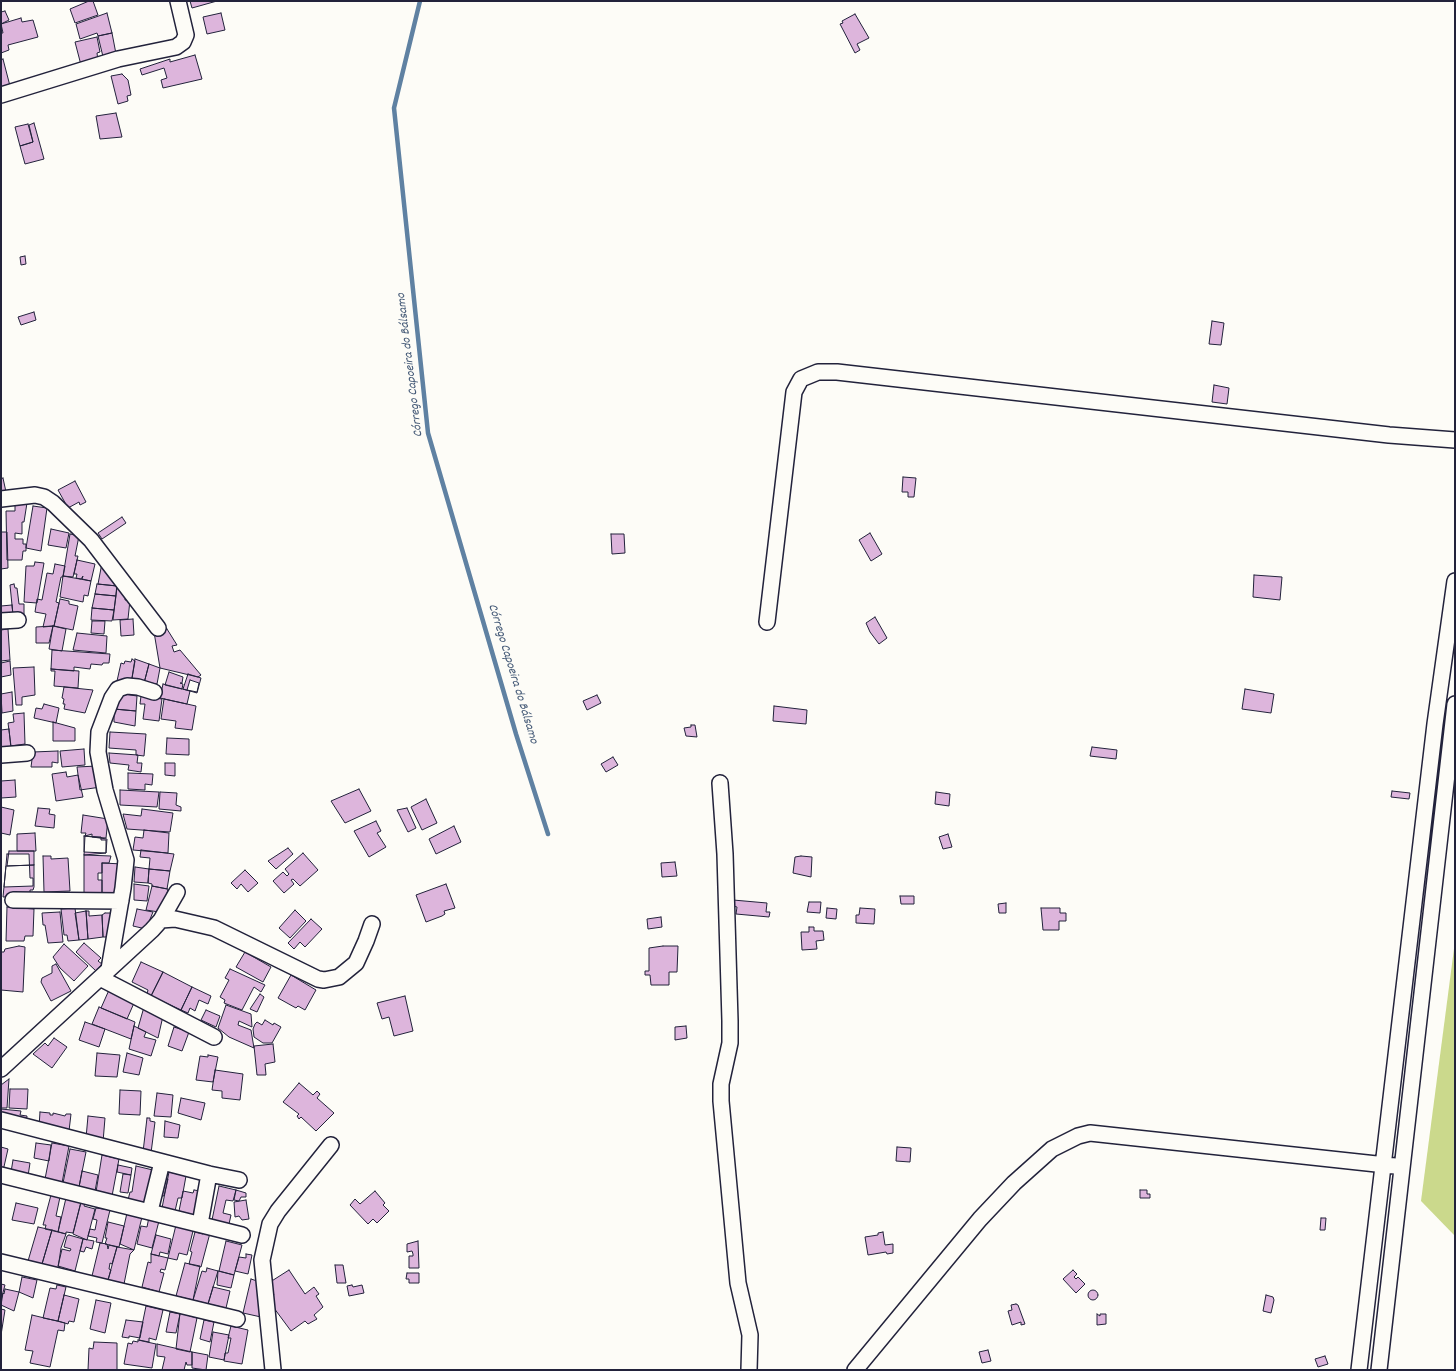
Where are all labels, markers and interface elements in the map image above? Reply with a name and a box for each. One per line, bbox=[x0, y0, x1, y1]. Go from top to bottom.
water label: Córrego Capoeira do Bálsamo bbox=[394, 292, 428, 438]
water label: Córrego Capoeira do Bálsamo bbox=[483, 602, 541, 746]

